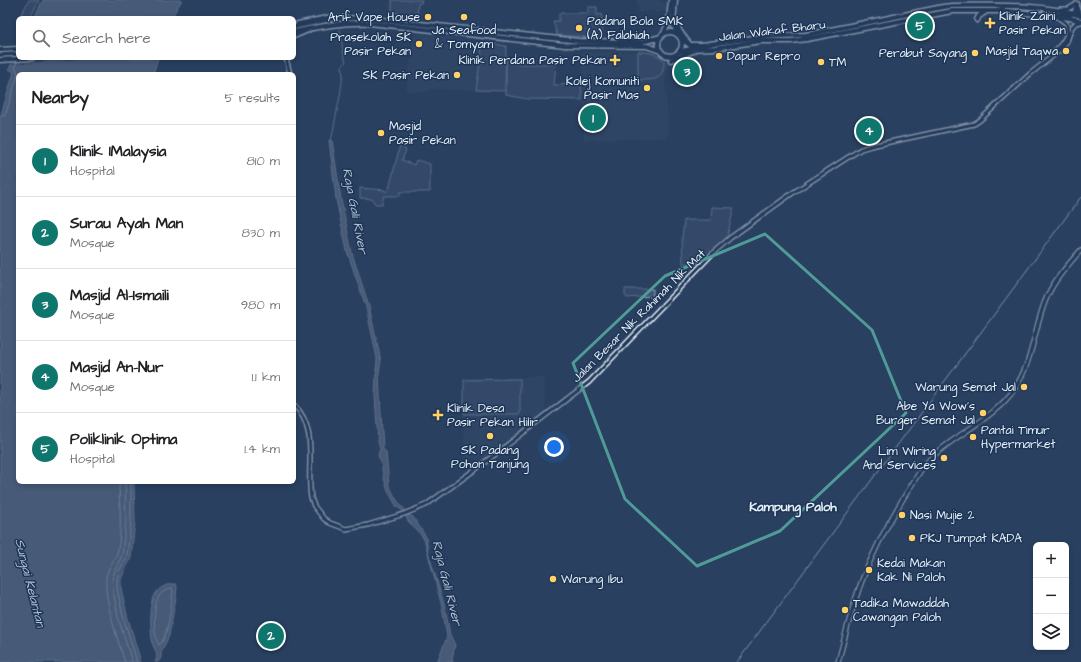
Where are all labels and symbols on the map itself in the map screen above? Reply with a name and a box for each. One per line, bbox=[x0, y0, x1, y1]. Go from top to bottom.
place label: Klinik Zaini Pasir Pekan bbox=[999, 8, 1066, 39]
place label: Arif Vape House bbox=[328, 9, 420, 26]
pin: 5 bbox=[907, 11, 933, 41]
marker: Arif Vape House bbox=[423, 12, 433, 22]
marker: Ja Seafood & Tomyam bbox=[459, 12, 469, 22]
place label: Padang Bola SMK (A) Falahiah bbox=[587, 13, 684, 44]
street label: Jalan Wakaf Bharu bbox=[718, 16, 826, 46]
marker: Klinik Zaini Pasir Pekan bbox=[984, 17, 996, 29]
place label: Ja Seafood & Tomyam bbox=[432, 22, 496, 54]
marker: Padang Bola SMK (A) Falahiah bbox=[574, 23, 584, 33]
place label: Prasekolah SK Pasir Pekan bbox=[330, 29, 412, 60]
marker: Prasekolah SK Pasir Pekan bbox=[414, 39, 424, 49]
place label: Masjid Taqwa bbox=[985, 43, 1058, 60]
place label: Perabut Sayang bbox=[879, 45, 967, 63]
marker: Masjid Taqwa bbox=[1061, 46, 1071, 56]
place label: Dapur Repro bbox=[727, 48, 800, 65]
marker: Perabut Sayang bbox=[970, 48, 980, 58]
marker: Dapur Repro bbox=[714, 51, 724, 61]
place label: Klinik Perdana Pasir Pekan bbox=[458, 52, 606, 69]
marker: Klinik Perdana Pasir Pekan bbox=[609, 54, 621, 66]
place label: TM bbox=[829, 54, 846, 71]
pin: 3 bbox=[674, 57, 700, 87]
marker: TM bbox=[816, 57, 826, 67]
place label: SK Pasir Pekan bbox=[363, 67, 449, 84]
marker: SK Pasir Pekan bbox=[452, 70, 462, 80]
place label: Kolej Komuniti Pasir Mas bbox=[566, 73, 639, 104]
marker: Kolej Komuniti Pasir Mas bbox=[642, 83, 652, 93]
pin: 1 bbox=[580, 103, 606, 133]
pin: 4 bbox=[856, 116, 882, 146]
place label: Masjid Pasir Pekan bbox=[389, 118, 456, 149]
marker: Masjid Pasir Pekan bbox=[376, 128, 386, 138]
water label: Raja Gali River bbox=[338, 167, 372, 257]
street label: Jalan Besar Nik Rahimah Nik Mat bbox=[569, 245, 710, 386]
place label: Warung Semat Jal bbox=[915, 379, 1016, 397]
marker: Warung Semat Jal bbox=[1019, 382, 1029, 392]
place label: Abe Ya Wow’s Burger Semat Jal bbox=[876, 398, 975, 430]
place label: Klinik Desa Pasir Pekan Hilir bbox=[447, 400, 538, 431]
marker: Abe Ya Wow’s Burger Semat Jal bbox=[978, 408, 988, 418]
marker: Klinik Desa Pasir Pekan Hilir bbox=[432, 409, 444, 421]
place label: Pantai Timur Hypermarket bbox=[981, 422, 1056, 454]
marker: SK Padang Pohon Tanjung bbox=[485, 431, 495, 441]
marker: Pantai Timur Hypermarket bbox=[968, 432, 978, 442]
your location bbox=[544, 437, 564, 457]
place label: SK Padang Pohon Tanjung bbox=[451, 442, 529, 474]
place label: Lim Wiring And Services bbox=[862, 443, 936, 474]
marker: Lim Wiring And Services bbox=[939, 453, 949, 463]
district label: Kampung Paloh bbox=[749, 498, 837, 518]
place label: Nasi Mujie 2 bbox=[910, 507, 975, 524]
marker: Nasi Mujie 2 bbox=[897, 510, 907, 520]
place label: PKJ Tumpat KADA bbox=[920, 530, 1022, 547]
marker: PKJ Tumpat KADA bbox=[907, 533, 917, 543]
water label: Sungai Kelantan bbox=[9, 537, 50, 631]
water label: Raja Gali River bbox=[428, 539, 467, 629]
place label: Kedai Makan Kak Ni Paloh bbox=[877, 555, 945, 586]
marker: Kedai Makan Kak Ni Paloh bbox=[864, 565, 874, 575]
place label: Warung Ibu bbox=[561, 571, 623, 589]
marker: Warung Ibu bbox=[548, 574, 558, 584]
place label: Tadika Mawaddah Cawangan Paloh bbox=[853, 595, 949, 627]
marker: Tadika Mawaddah Cawangan Paloh bbox=[840, 605, 850, 615]
pin: 2 bbox=[258, 621, 284, 651]

